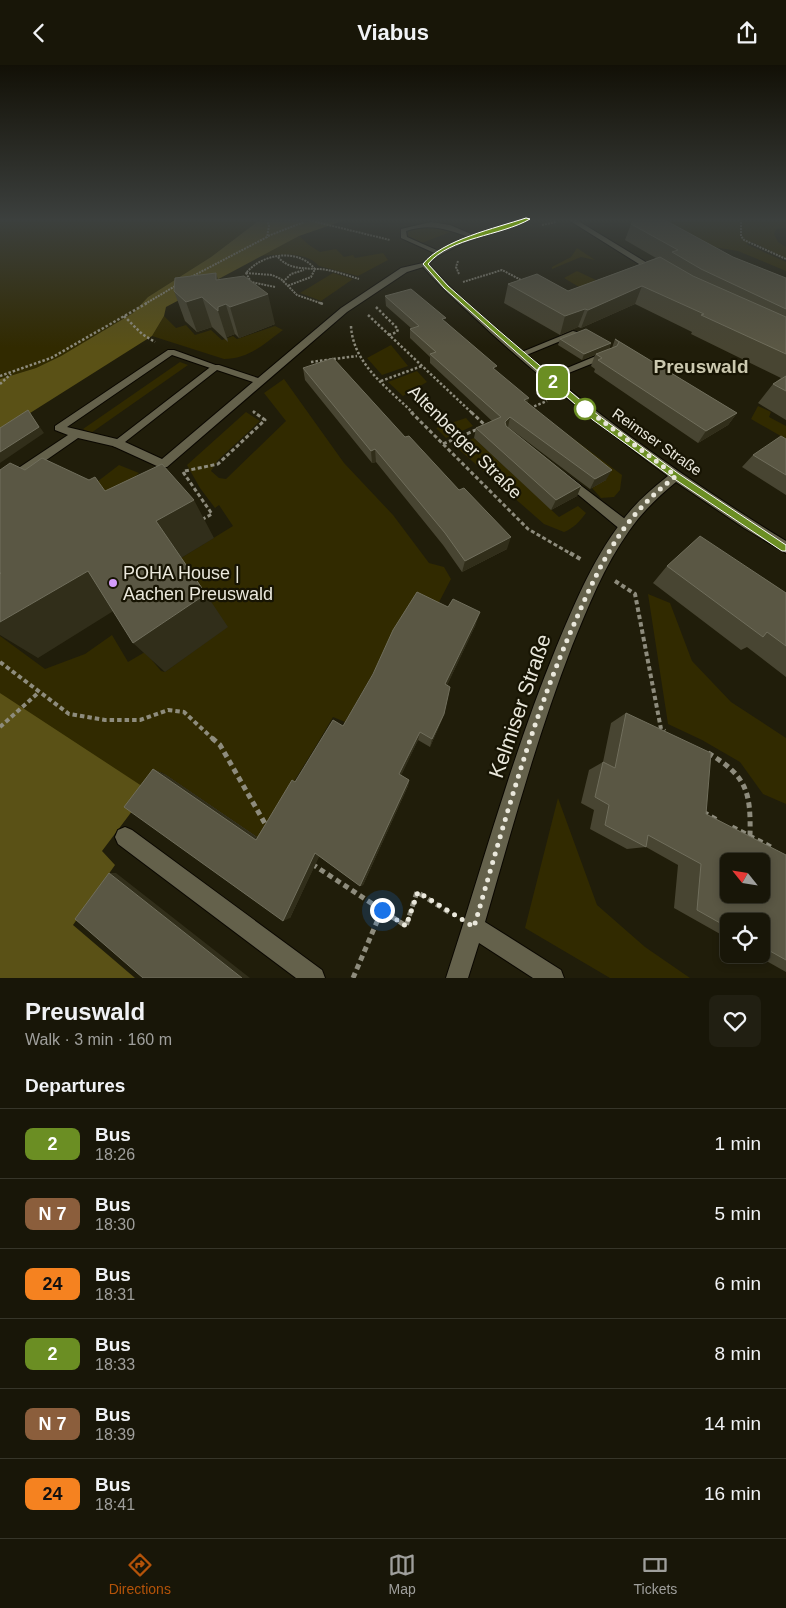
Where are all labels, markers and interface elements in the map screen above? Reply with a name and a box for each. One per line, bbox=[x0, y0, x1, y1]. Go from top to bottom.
icon: back bbox=[25, 19, 53, 47]
icon: share bbox=[733, 19, 761, 47]
text: Viabus bbox=[357, 20, 429, 45]
district label: Preuswald bbox=[653, 356, 749, 377]
line badge: 2 bbox=[537, 366, 569, 398]
text: 2 bbox=[548, 372, 558, 392]
street label: Altenberger Straße bbox=[404, 381, 526, 503]
unlabelled marker bbox=[574, 398, 596, 420]
street label: Reimser Straße bbox=[609, 405, 705, 479]
place label: POHA House | Aachen Preuswald bbox=[123, 563, 273, 604]
marker: POHA House | Aachen Preuswald bbox=[107, 577, 119, 589]
street label: Kelmiser Straße bbox=[484, 631, 555, 781]
north arrow bbox=[720, 853, 770, 903]
map controls bbox=[720, 853, 770, 963]
your location bbox=[370, 898, 395, 923]
button: locate bbox=[720, 913, 770, 963]
button: heart bbox=[709, 995, 761, 1047]
text: Preuswald bbox=[25, 998, 145, 1025]
text: Walk · 3 min · 160 m bbox=[25, 1031, 172, 1048]
text: Departures bbox=[25, 1075, 125, 1096]
text: Bus bbox=[95, 1124, 131, 1145]
text: 1 min bbox=[715, 1133, 761, 1154]
text: 2 bbox=[47, 1134, 58, 1154]
text: 18:26 bbox=[95, 1146, 135, 1163]
text: Bus bbox=[95, 1194, 131, 1215]
text: 5 min bbox=[715, 1203, 761, 1224]
text: N 7 bbox=[38, 1204, 67, 1224]
text: 18:30 bbox=[95, 1216, 135, 1233]
text: Bus bbox=[95, 1264, 131, 1285]
text: 6 min bbox=[715, 1273, 761, 1294]
text: 24 bbox=[42, 1274, 63, 1294]
text: 18:31 bbox=[95, 1286, 135, 1303]
text: Bus bbox=[95, 1334, 131, 1355]
text: 8 min bbox=[715, 1343, 761, 1364]
text: 2 bbox=[47, 1344, 58, 1364]
text: 18:33 bbox=[95, 1356, 135, 1373]
text: Bus bbox=[95, 1404, 131, 1425]
text: 14 min bbox=[704, 1413, 761, 1434]
text: N 7 bbox=[38, 1414, 67, 1434]
text: 18:39 bbox=[95, 1426, 135, 1443]
text: Bus bbox=[95, 1474, 131, 1495]
text: 16 min bbox=[704, 1483, 761, 1504]
text: 24 bbox=[42, 1484, 63, 1504]
text: 18:41 bbox=[95, 1496, 135, 1513]
tab: Directions bbox=[109, 1551, 171, 1597]
tab: Map bbox=[388, 1551, 416, 1597]
tab: Tickets bbox=[633, 1551, 677, 1597]

